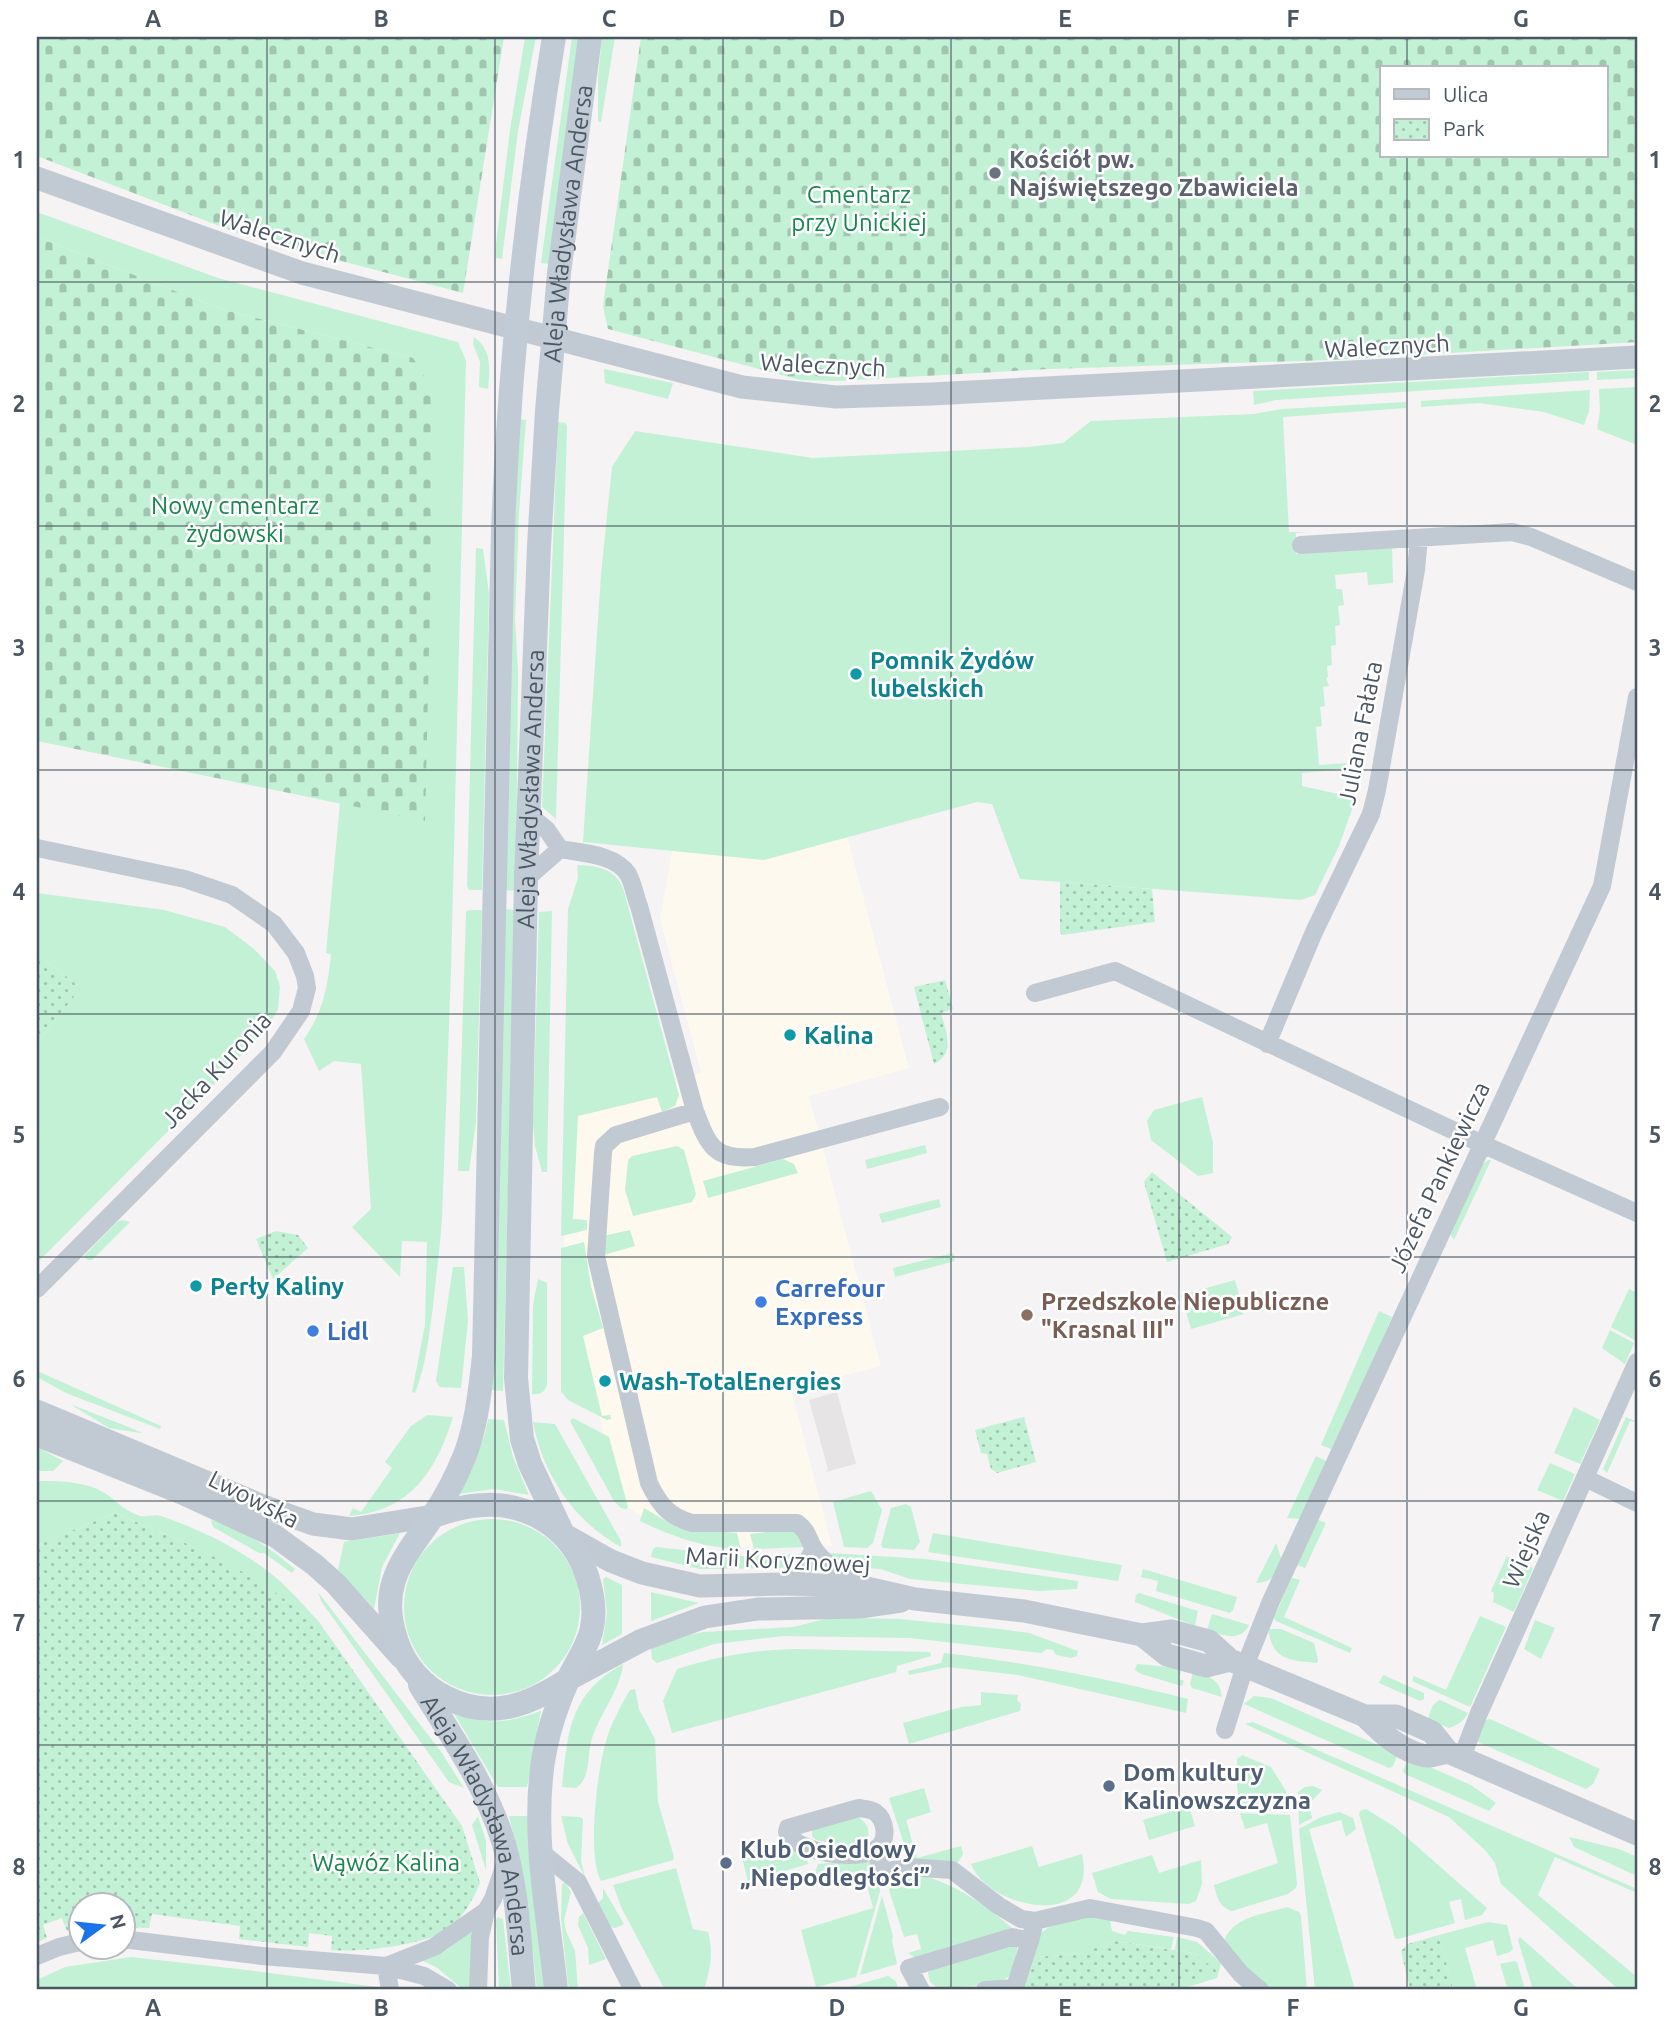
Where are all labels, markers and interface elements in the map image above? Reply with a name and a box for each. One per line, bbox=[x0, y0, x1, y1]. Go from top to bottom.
text: A bbox=[145, 6, 161, 31]
text: B bbox=[373, 6, 389, 31]
text: C bbox=[602, 6, 617, 31]
text: D bbox=[829, 6, 845, 31]
text: E bbox=[1058, 6, 1072, 31]
text: F bbox=[1287, 6, 1300, 31]
text: G bbox=[1513, 6, 1529, 31]
legend bbox=[1380, 66, 1608, 158]
text: Ulica bbox=[1443, 82, 1488, 106]
street label: Aleja Władysława Andersa bbox=[538, 83, 597, 364]
text: Park bbox=[1443, 116, 1485, 140]
place label: Kościół pw. Najświętszego Zbawiciela bbox=[1009, 146, 1299, 201]
text: 1 bbox=[13, 147, 25, 172]
text: 1 bbox=[1649, 147, 1661, 172]
marker: Kościół pw. Najświętszego Zbawiciela bbox=[987, 165, 1003, 181]
park label: Cmentarz przy Unickiej bbox=[791, 181, 927, 236]
street label: Walecznych bbox=[216, 204, 344, 268]
street label: Walecznych bbox=[1324, 329, 1450, 363]
street label: Walecznych bbox=[760, 348, 886, 382]
text: 2 bbox=[13, 391, 25, 416]
text: 2 bbox=[1649, 391, 1661, 416]
park label: Nowy cmentarz żydowski bbox=[151, 492, 319, 547]
text: 3 bbox=[13, 635, 25, 660]
text: 3 bbox=[1649, 635, 1661, 660]
place label: Pomnik Żydów lubelskich bbox=[870, 647, 1034, 702]
street label: Aleja Władysława Andersa bbox=[512, 649, 548, 929]
street label: Juliana Fałata bbox=[1333, 659, 1387, 807]
marker: Pomnik Żydów lubelskich bbox=[848, 666, 864, 682]
text: 4 bbox=[13, 879, 26, 904]
text: 4 bbox=[1649, 879, 1662, 904]
street label: Jacka Kuronia bbox=[156, 1007, 276, 1133]
place label: Kalina bbox=[804, 1022, 874, 1049]
marker: Kalina bbox=[782, 1027, 798, 1043]
street label: Józefa Pankiewicza bbox=[1383, 1077, 1495, 1277]
text: 5 bbox=[13, 1122, 25, 1147]
text: 5 bbox=[1649, 1122, 1661, 1147]
place label: Perły Kaliny bbox=[210, 1273, 344, 1300]
place label: Carrefour Express bbox=[775, 1275, 885, 1330]
marker: Perły Kaliny bbox=[188, 1278, 204, 1294]
place label: Przedszkole Niepubliczne "Krasnal III" bbox=[1041, 1288, 1329, 1343]
marker: Carrefour Express bbox=[753, 1294, 769, 1310]
marker: Przedszkole Niepubliczne "Krasnal III" bbox=[1019, 1307, 1035, 1323]
place label: Lidl bbox=[327, 1318, 369, 1345]
marker: Lidl bbox=[305, 1323, 321, 1339]
text: 6 bbox=[13, 1366, 26, 1391]
text: 6 bbox=[1649, 1366, 1662, 1391]
place label: Wash-TotalEnergies bbox=[619, 1368, 841, 1395]
marker: Wash-TotalEnergies bbox=[597, 1373, 613, 1389]
street label: Lwowska bbox=[204, 1465, 304, 1533]
street label: Wiejska bbox=[1497, 1506, 1555, 1592]
street label: Marii Koryznowej bbox=[685, 1542, 871, 1578]
text: 7 bbox=[13, 1610, 25, 1635]
text: 7 bbox=[1649, 1610, 1661, 1635]
street label: Aleja Władysława Andersa bbox=[416, 1690, 534, 1957]
place label: Dom kultury Kalinowszczyzna bbox=[1123, 1759, 1311, 1814]
marker: Dom kultury Kalinowszczyzna bbox=[1101, 1778, 1117, 1794]
place label: Klub Osiedlowy „Niepodległości” bbox=[740, 1836, 930, 1891]
park label: Wąwóz Kalina bbox=[312, 1849, 460, 1876]
text: 8 bbox=[13, 1854, 25, 1879]
text: 8 bbox=[1649, 1854, 1661, 1879]
marker: Klub Osiedlowy „Niepodległości” bbox=[718, 1855, 734, 1871]
north arrow bbox=[66, 1890, 136, 1960]
text: N bbox=[106, 1912, 131, 1931]
text: A bbox=[145, 1995, 161, 2020]
text: B bbox=[373, 1995, 389, 2020]
text: C bbox=[602, 1995, 617, 2020]
text: D bbox=[829, 1995, 845, 2020]
text: E bbox=[1058, 1995, 1072, 2020]
text: F bbox=[1287, 1995, 1300, 2020]
text: G bbox=[1513, 1995, 1529, 2020]

